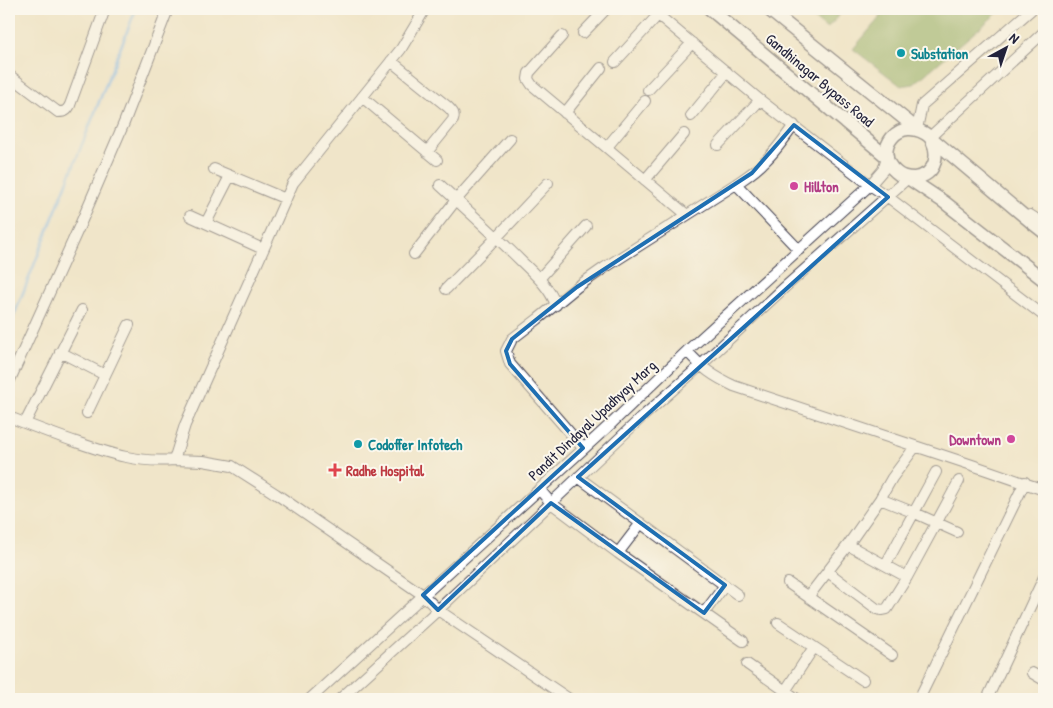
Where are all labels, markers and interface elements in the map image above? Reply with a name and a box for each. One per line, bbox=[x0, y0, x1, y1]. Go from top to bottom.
north arrow bbox=[980, 22, 1030, 72]
street label: Gandhinagar Bypass Road bbox=[761, 28, 879, 132]
text: N bbox=[1006, 28, 1024, 48]
place label: Substation bbox=[911, 43, 968, 64]
marker: Substation bbox=[895, 47, 907, 59]
place label: Hillton bbox=[804, 176, 839, 197]
marker: Hillton bbox=[788, 180, 800, 192]
street label: Pandit Dindayal Upadhyay Marg bbox=[523, 355, 661, 485]
place label: Downtown bbox=[949, 429, 1001, 450]
marker: Downtown bbox=[1005, 433, 1017, 445]
place label: Codoffer Infotech bbox=[368, 434, 463, 455]
marker: Codoffer Infotech bbox=[352, 438, 364, 450]
place label: Radhe Hospital bbox=[346, 460, 425, 482]
marker: Radhe Hospital bbox=[328, 463, 342, 477]

